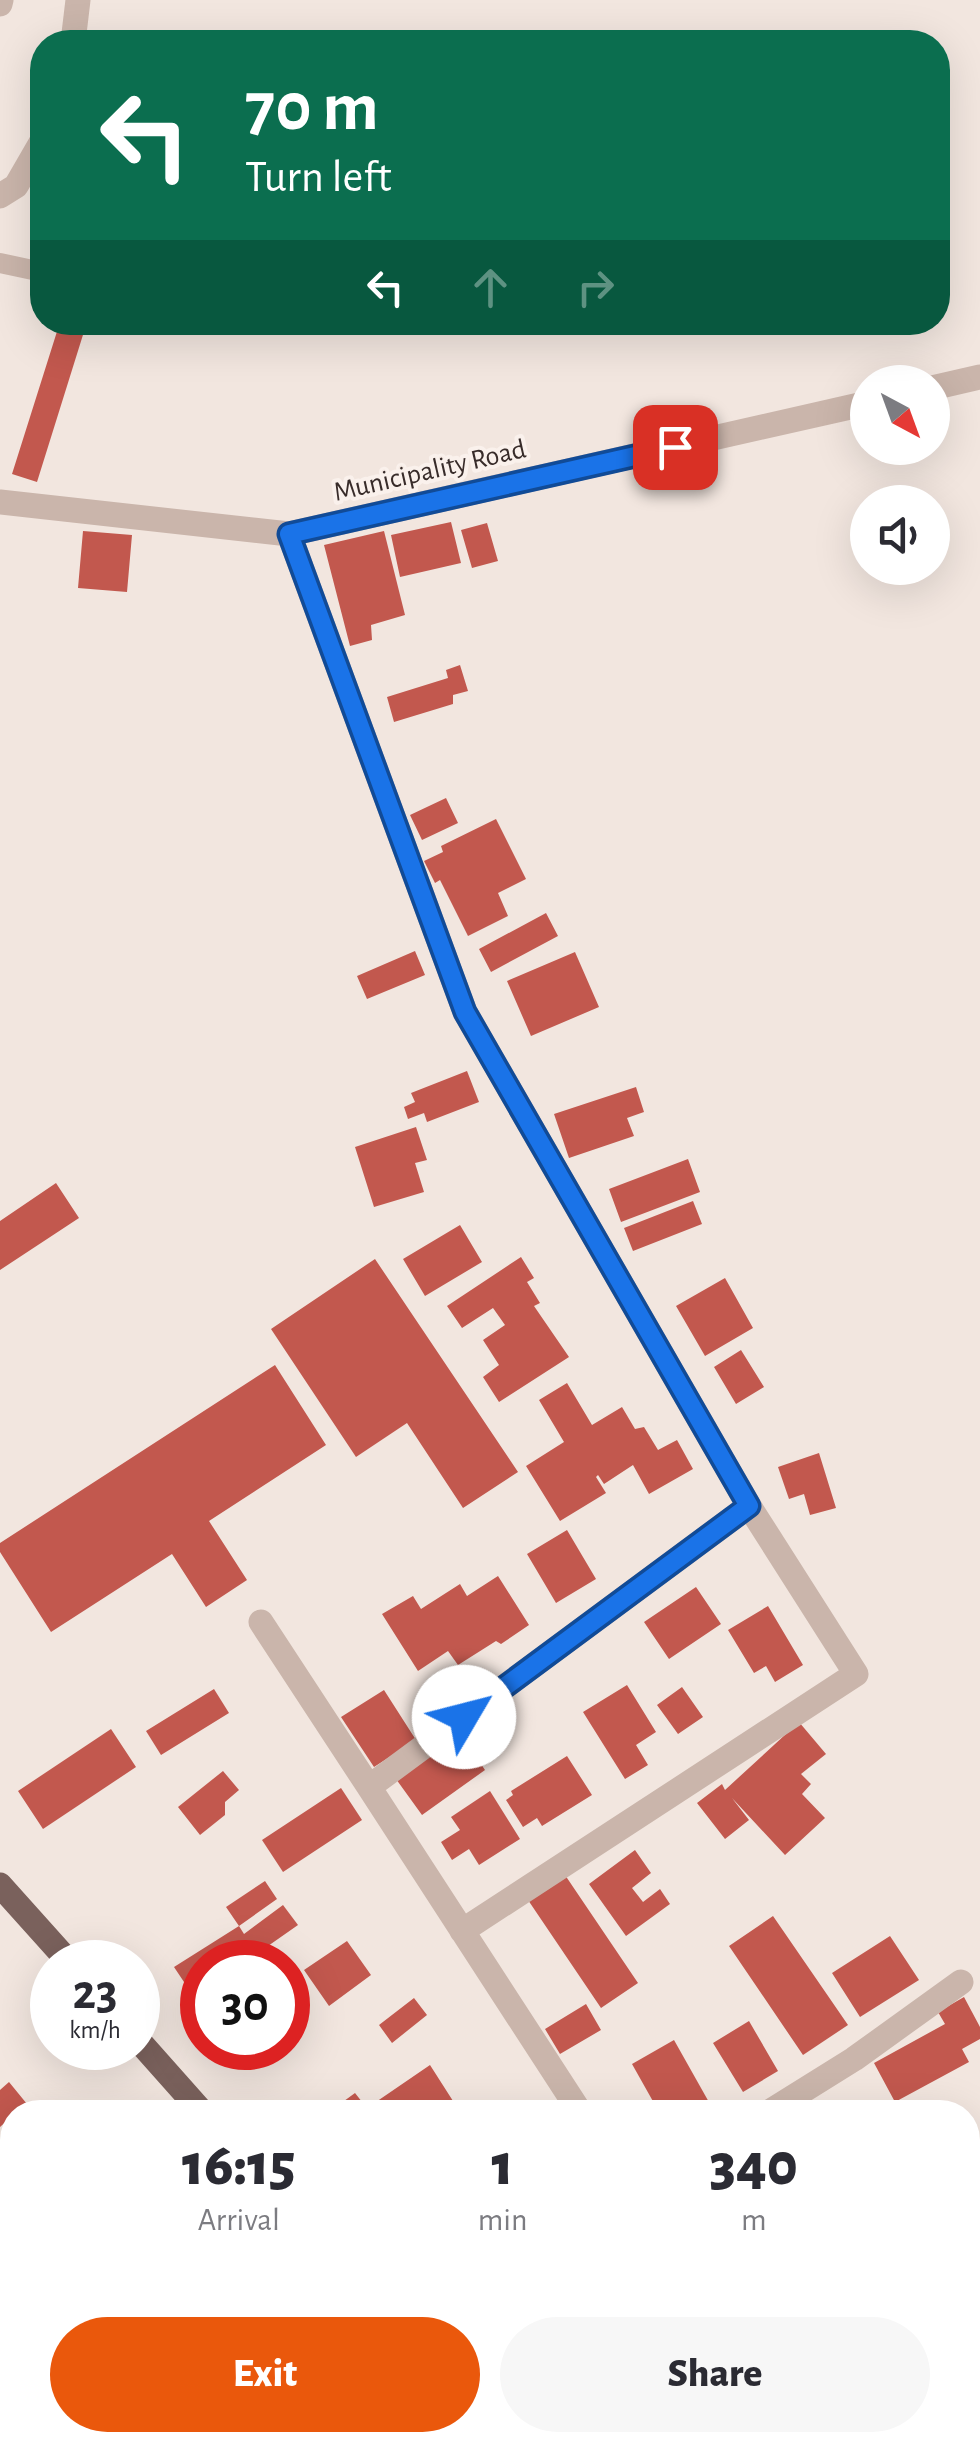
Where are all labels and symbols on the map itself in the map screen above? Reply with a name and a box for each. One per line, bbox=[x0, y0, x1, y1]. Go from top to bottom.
north arrow bbox=[850, 365, 950, 465]
pin bbox=[633, 405, 718, 490]
street label: Municipality Road bbox=[331, 435, 529, 507]
position arrow bbox=[412, 1665, 516, 1769]
speed limit sign: 30 bbox=[180, 1940, 310, 2070]

